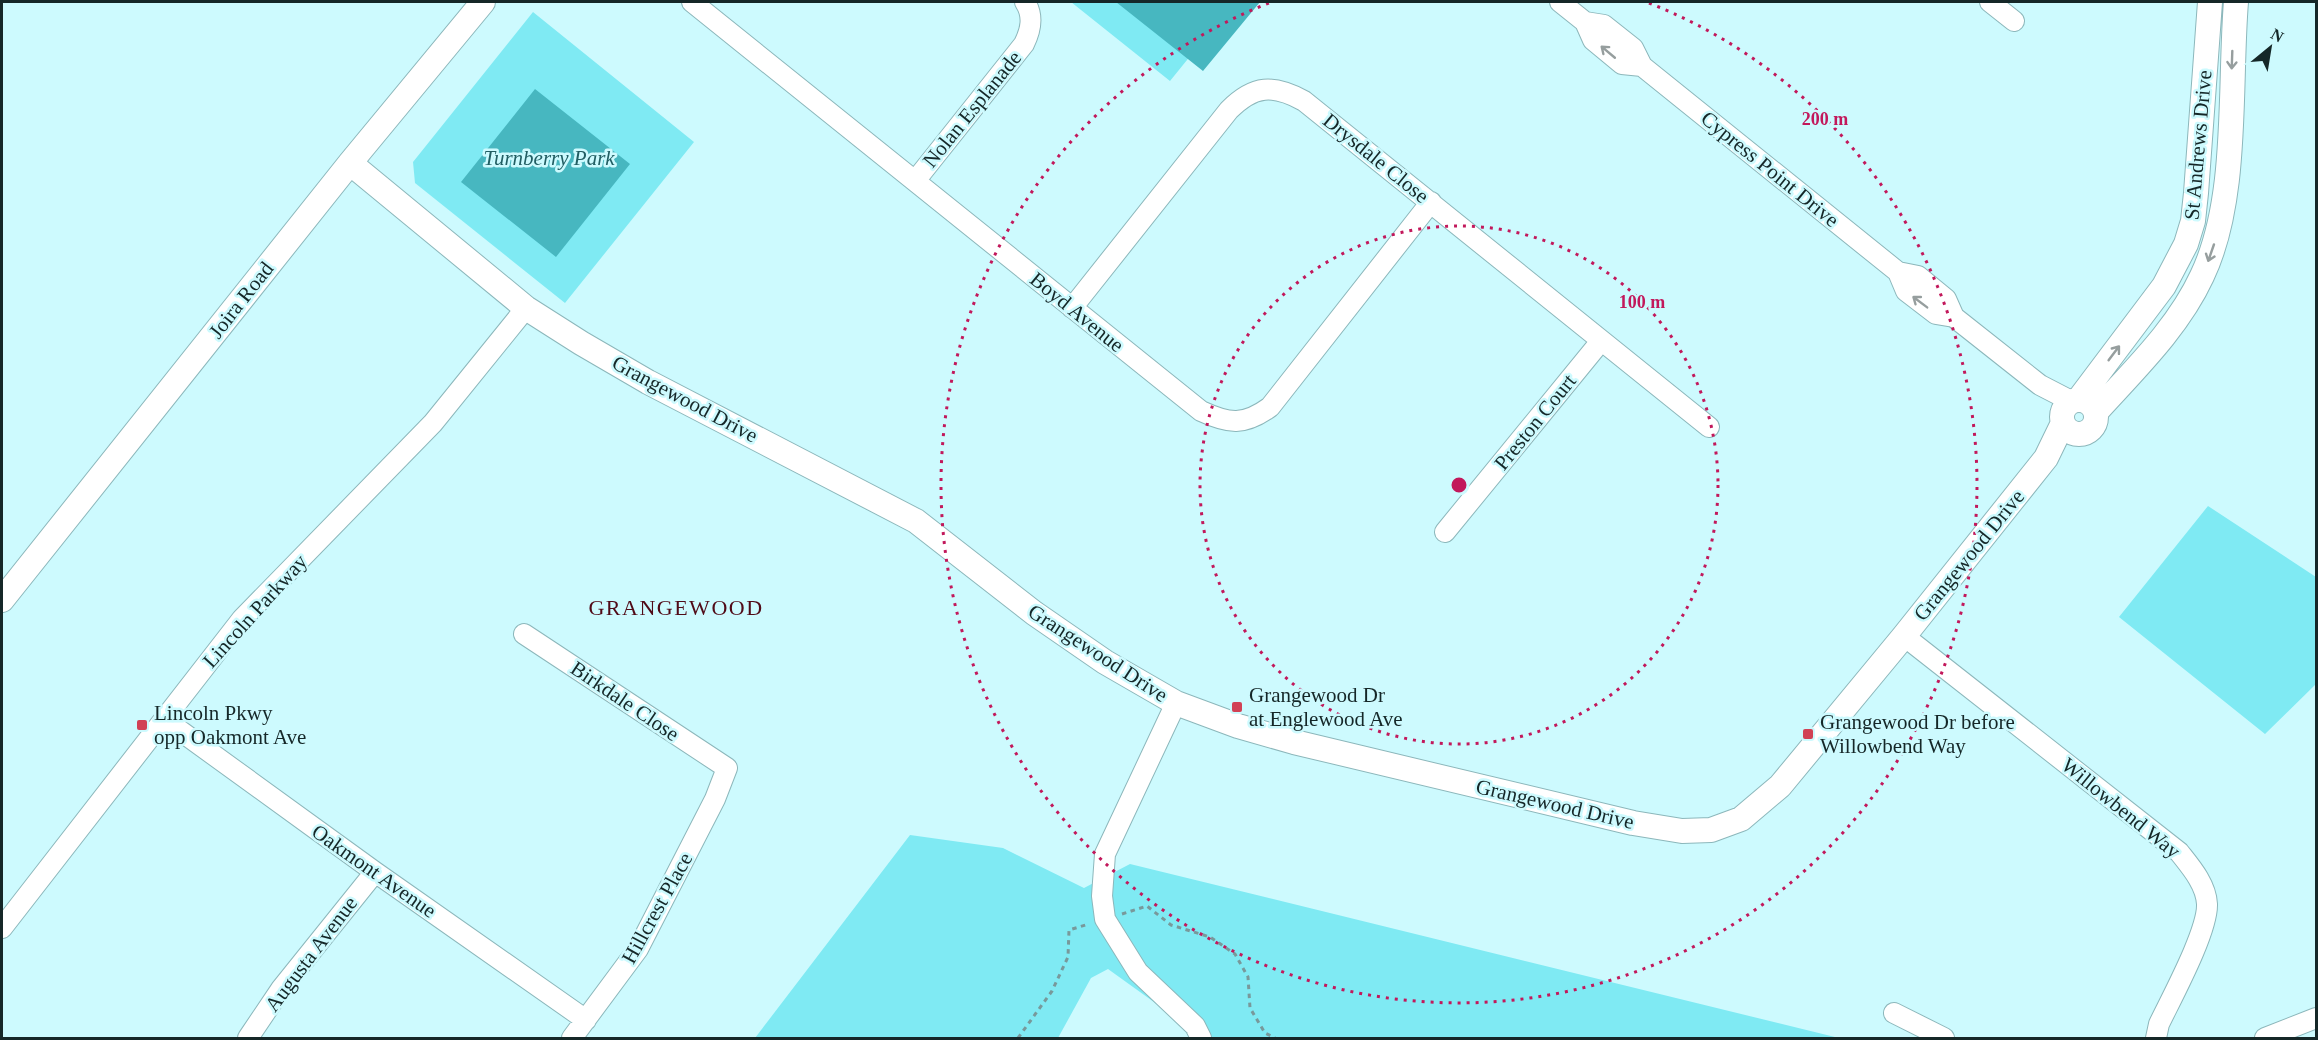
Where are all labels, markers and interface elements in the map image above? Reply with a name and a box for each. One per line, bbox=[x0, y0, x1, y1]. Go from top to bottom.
north arrow bbox=[2240, 18, 2300, 78]
text: N bbox=[2268, 25, 2287, 46]
one-way arrow bbox=[1601, 45, 1616, 59]
street label: Nolan Esplanade bbox=[918, 46, 1026, 172]
one-way arrow bbox=[2226, 49, 2238, 69]
street label: St Andrews Drive bbox=[2179, 69, 2217, 221]
street label: Cypress Point Drive bbox=[1696, 106, 1844, 232]
street label: Drysdale Close bbox=[1318, 108, 1434, 208]
text: 200 m bbox=[1802, 109, 1848, 129]
park label: Turnberry Park bbox=[483, 146, 615, 170]
one-way arrow bbox=[2205, 243, 2216, 262]
street label: Joira Road bbox=[204, 257, 279, 343]
street label: Boyd Avenue bbox=[1025, 267, 1129, 357]
text: 100 m bbox=[1619, 292, 1665, 312]
one-way arrow bbox=[1912, 296, 1928, 309]
one-way arrow bbox=[2108, 345, 2121, 361]
street label: Grangewood Drive bbox=[608, 350, 762, 448]
street label: Preston Court bbox=[1489, 369, 1581, 475]
centre of rings bbox=[1449, 475, 1469, 495]
street label: Grangewood Drive bbox=[1909, 485, 2029, 625]
street label: Lincoln Parkway bbox=[198, 549, 312, 673]
district label: GRANGEWOOD bbox=[588, 595, 764, 620]
street label: Grangewood Drive bbox=[1024, 599, 1172, 707]
street label: Birkdale Close bbox=[566, 656, 684, 746]
place label: Grangewood Dr at Englewood Ave bbox=[1249, 683, 1403, 731]
marker: Grangewood Dr at Englewood Ave bbox=[1230, 700, 1244, 714]
place label: Lincoln Pkwy opp Oakmont Ave bbox=[154, 701, 306, 749]
place label: Grangewood Dr before Willowbend Way bbox=[1820, 710, 2015, 758]
marker: Lincoln Pkwy opp Oakmont Ave bbox=[135, 718, 149, 732]
marker: Grangewood Dr before Willowbend Way bbox=[1801, 727, 1815, 741]
street label: Willowbend Way bbox=[2057, 753, 2186, 864]
street label: Grangewood Drive bbox=[1474, 774, 1636, 834]
street label: Oakmont Avenue bbox=[307, 819, 441, 923]
street label: Hillcrest Place bbox=[617, 848, 697, 968]
street label: Augusta Avenue bbox=[260, 892, 362, 1016]

